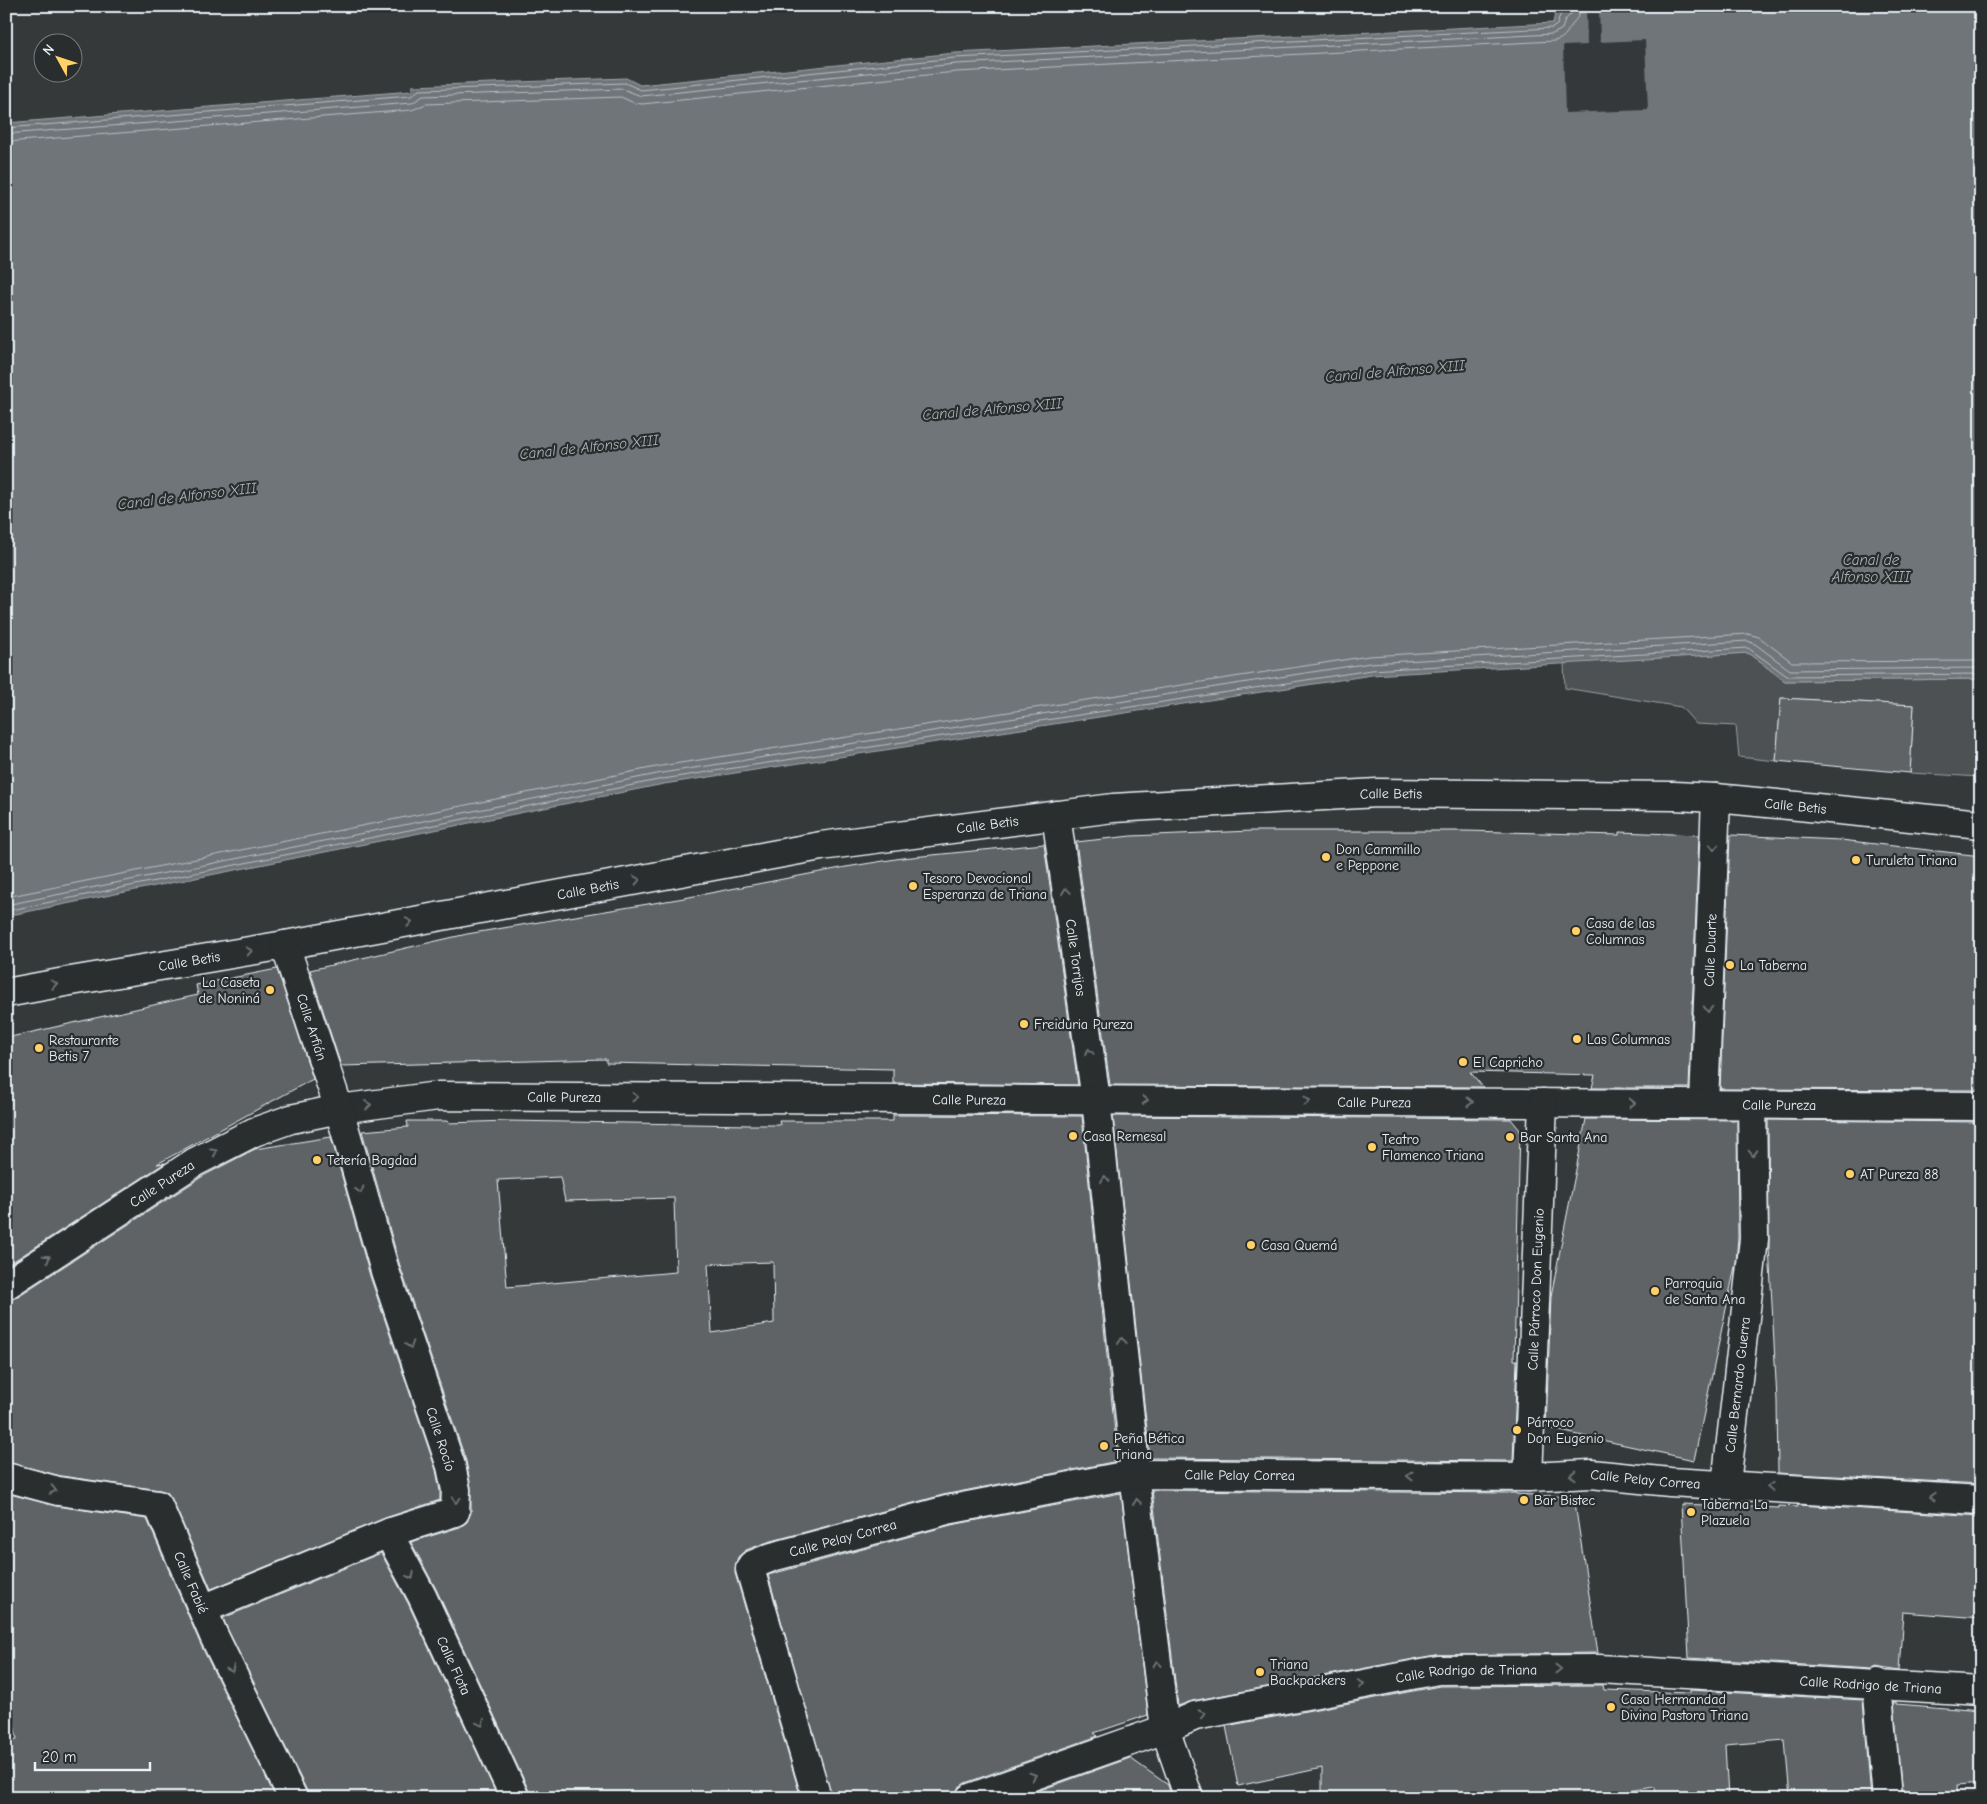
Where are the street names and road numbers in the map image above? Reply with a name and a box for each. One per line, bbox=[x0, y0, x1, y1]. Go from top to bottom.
street label: Calle Betis bbox=[1359, 785, 1422, 803]
street label: Calle Betis bbox=[1764, 795, 1828, 818]
street label: Calle Betis bbox=[955, 812, 1020, 837]
street label: Calle Betis bbox=[556, 876, 620, 904]
street label: Calle Duarte bbox=[1701, 913, 1720, 987]
street label: Calle Torrijos bbox=[1062, 918, 1089, 998]
street label: Calle Betis bbox=[157, 948, 222, 975]
street label: Calle Arfián bbox=[293, 992, 330, 1063]
street label: Calle Pureza bbox=[527, 1089, 601, 1106]
street label: Calle Pureza bbox=[932, 1091, 1006, 1109]
street label: Calle Pureza bbox=[1337, 1094, 1411, 1111]
street label: Calle Pureza bbox=[1742, 1096, 1816, 1114]
street label: Calle Pureza bbox=[127, 1157, 198, 1211]
street label: Calle Párroco Don Eugenio bbox=[1524, 1208, 1548, 1371]
street label: Calle Bernardo Guerra bbox=[1722, 1316, 1754, 1454]
street label: Calle Rocío bbox=[422, 1405, 459, 1473]
street label: Calle Pelay Correa bbox=[1184, 1466, 1295, 1484]
street label: Calle Pelay Correa bbox=[1590, 1466, 1701, 1493]
street label: Calle Pelay Correa bbox=[788, 1516, 899, 1561]
street label: Calle Fabié bbox=[170, 1549, 211, 1616]
street label: Calle Flota bbox=[433, 1634, 474, 1698]
street label: Calle Rodrigo de Triana bbox=[1394, 1661, 1537, 1687]
street label: Calle Rodrigo de Triana bbox=[1799, 1673, 1942, 1698]

